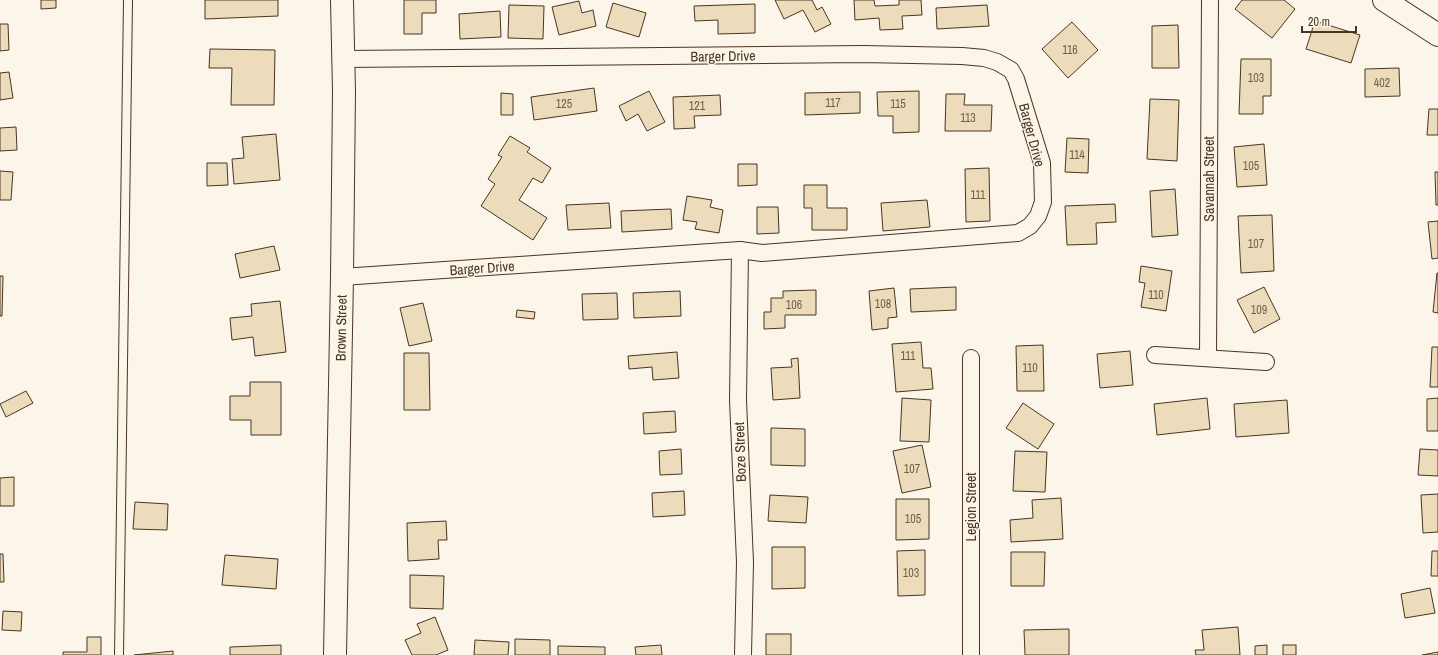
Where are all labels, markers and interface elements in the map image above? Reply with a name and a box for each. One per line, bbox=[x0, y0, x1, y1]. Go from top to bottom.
scale bar bbox=[1302, 8, 1356, 34]
text: 20 m bbox=[1308, 14, 1330, 30]
house number: 116 bbox=[1062, 42, 1078, 58]
street label: Barger Drive bbox=[690, 46, 756, 66]
house number: 103 bbox=[1248, 70, 1264, 86]
house number: 402 bbox=[1374, 75, 1390, 91]
house number: 117 bbox=[825, 95, 841, 111]
house number: 125 bbox=[556, 96, 573, 112]
house number: 115 bbox=[890, 96, 906, 112]
house number: 121 bbox=[689, 98, 706, 114]
street label: Barger Drive bbox=[1015, 101, 1049, 169]
house number: 113 bbox=[960, 110, 976, 126]
street label: Savannah Street bbox=[1200, 136, 1218, 222]
house number: 114 bbox=[1069, 147, 1085, 163]
house number: 105 bbox=[1243, 158, 1260, 174]
house number: 111 bbox=[971, 187, 986, 203]
house number: 107 bbox=[1248, 236, 1265, 252]
street label: Barger Drive bbox=[449, 257, 515, 279]
house number: 110 bbox=[1148, 287, 1164, 303]
street label: Brown Street bbox=[331, 295, 351, 361]
house number: 108 bbox=[875, 296, 891, 312]
house number: 106 bbox=[786, 297, 802, 313]
house number: 109 bbox=[1251, 302, 1267, 318]
house number: 111 bbox=[901, 348, 916, 364]
house number: 110 bbox=[1022, 360, 1038, 376]
street label: Boze Street bbox=[730, 422, 750, 482]
house number: 107 bbox=[904, 461, 921, 477]
street label: Legion Street bbox=[962, 473, 980, 541]
house number: 105 bbox=[905, 511, 922, 527]
house number: 103 bbox=[903, 565, 919, 581]

